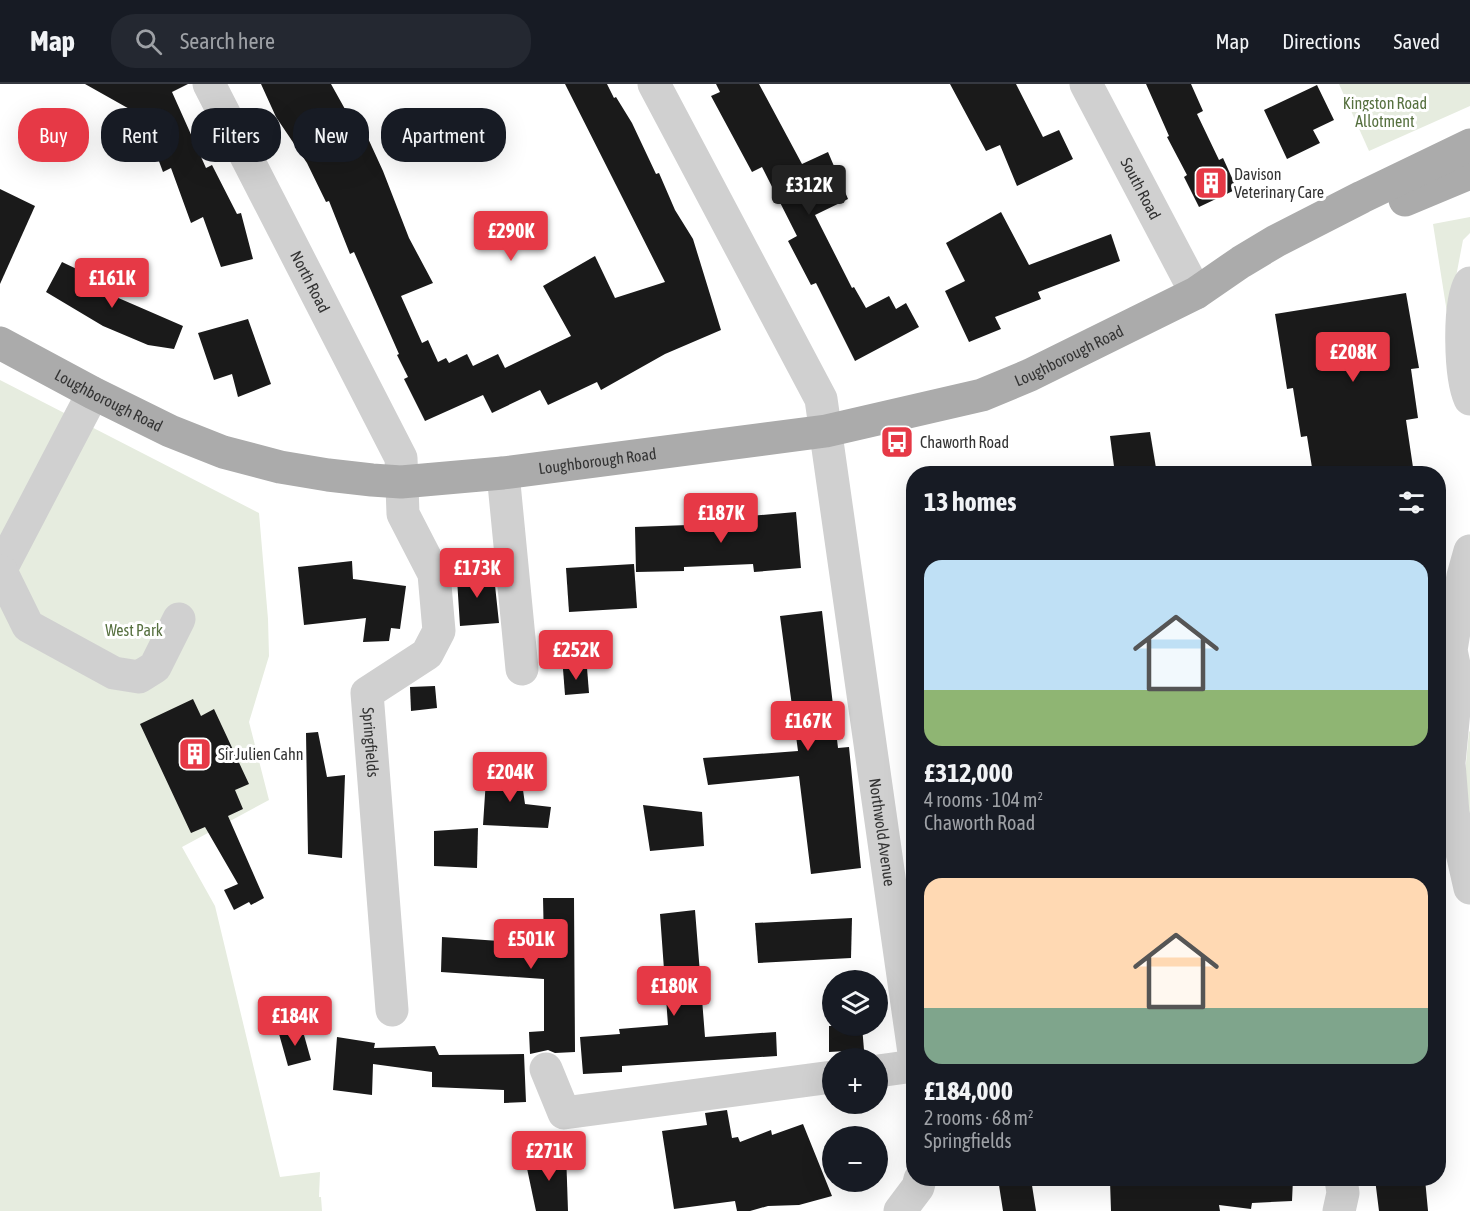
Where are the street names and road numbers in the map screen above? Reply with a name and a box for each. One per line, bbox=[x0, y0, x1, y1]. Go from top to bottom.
street label: South Road bbox=[1117, 155, 1165, 222]
street label: North Road bbox=[287, 248, 334, 315]
street label: Loughborough Road bbox=[1012, 321, 1126, 389]
street label: Loughborough Road bbox=[52, 365, 166, 435]
street label: Loughborough Road bbox=[537, 444, 657, 477]
street label: Springfields bbox=[359, 706, 383, 778]
street label: Northwold Avenue bbox=[866, 777, 899, 887]

